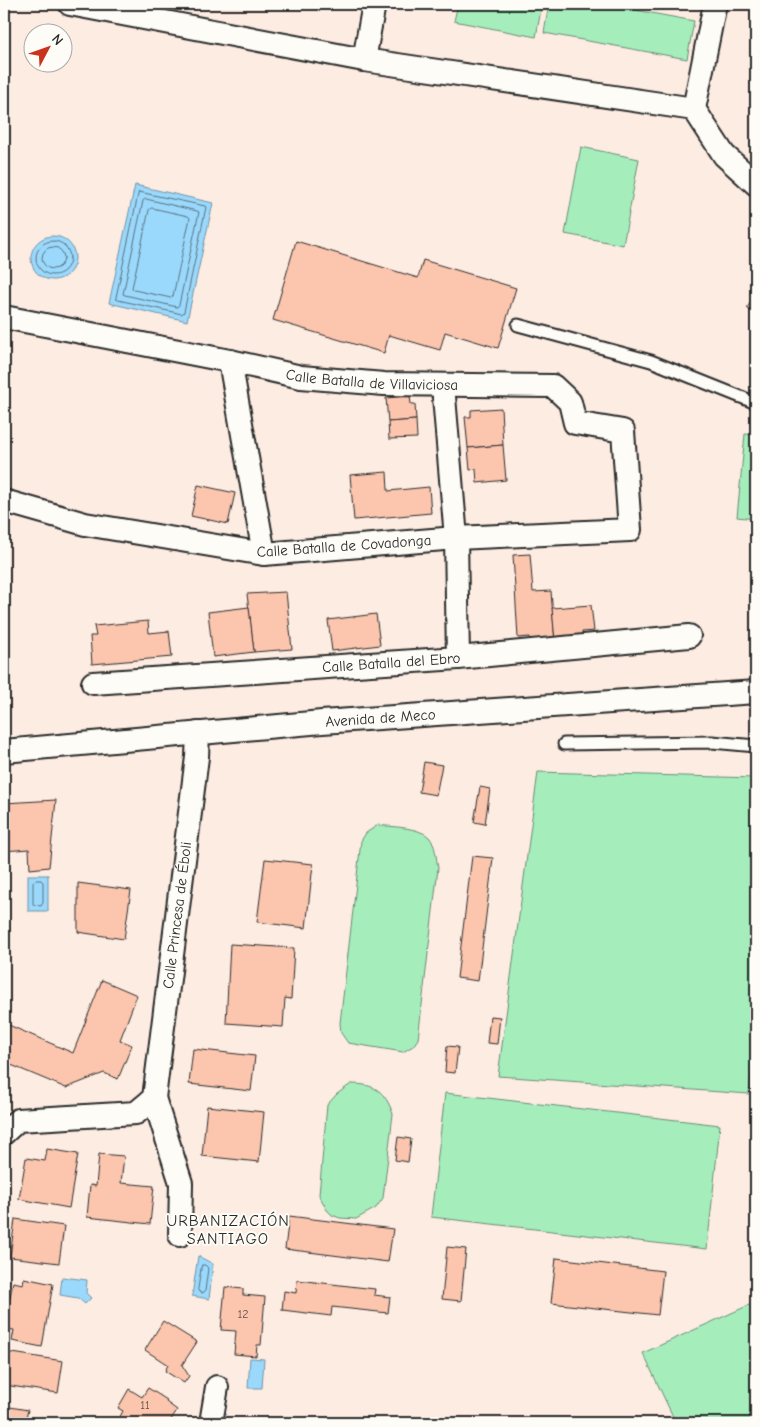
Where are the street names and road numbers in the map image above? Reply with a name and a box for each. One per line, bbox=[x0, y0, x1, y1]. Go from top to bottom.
street label: Calle Batalla de Villaviciosa bbox=[284, 365, 458, 394]
street label: Calle Batalla de Covadonga bbox=[256, 531, 432, 561]
street label: Calle Batalla del Ebro bbox=[322, 649, 461, 676]
street label: Avenida de Meco bbox=[325, 705, 436, 731]
street label: Calle Princesa de Éboli bbox=[159, 841, 195, 990]

